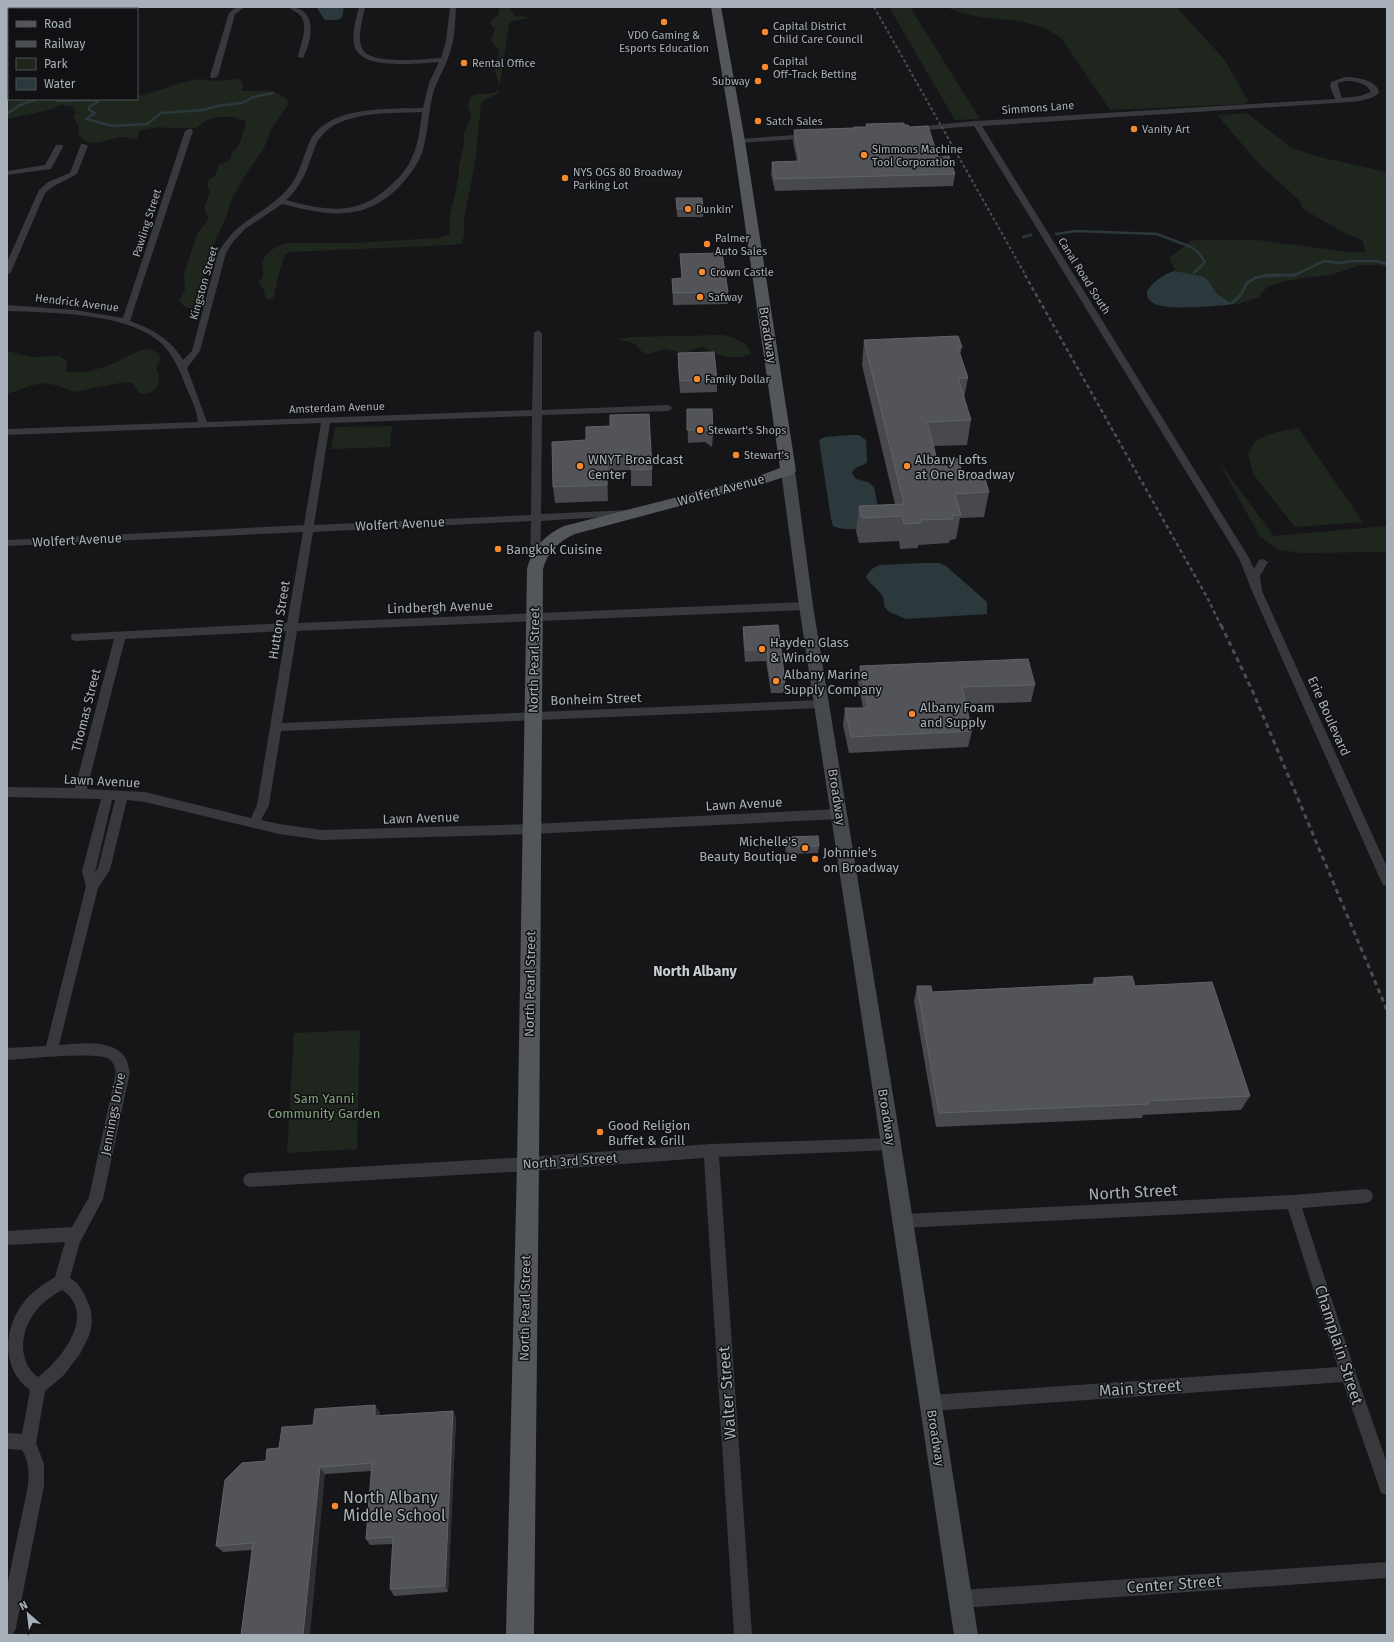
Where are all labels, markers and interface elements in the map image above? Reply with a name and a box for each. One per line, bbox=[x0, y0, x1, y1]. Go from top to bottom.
legend bbox=[8, 8, 138, 100]
text: Road bbox=[44, 17, 72, 31]
marker: VDO Gaming & Esports Education bbox=[659, 17, 669, 27]
place label: Capital District Child Care Council bbox=[773, 20, 863, 46]
marker: Capital District Child Care Council bbox=[760, 27, 770, 37]
place label: VDO Gaming & Esports Education bbox=[619, 29, 709, 55]
text: Railway bbox=[44, 37, 85, 51]
place label: Capital Off-Track Betting bbox=[773, 55, 857, 81]
text: Park bbox=[44, 57, 68, 71]
place label: Rental Office bbox=[472, 57, 536, 70]
marker: Rental Office bbox=[459, 58, 469, 68]
marker: Capital Off-Track Betting bbox=[760, 62, 770, 72]
place label: Subway bbox=[712, 75, 751, 88]
marker: Subway bbox=[753, 76, 763, 86]
text: Water bbox=[44, 77, 76, 91]
street label: Simmons Lane bbox=[1001, 99, 1075, 117]
place label: Satch Sales bbox=[766, 115, 823, 128]
marker: Satch Sales bbox=[753, 116, 763, 126]
place label: Vanity Art bbox=[1142, 123, 1190, 136]
marker: Vanity Art bbox=[1129, 124, 1139, 134]
place label: Simmons Machine Tool Corporation bbox=[872, 143, 963, 169]
marker: Simmons Machine Tool Corporation bbox=[859, 150, 869, 160]
place label: NYS OGS 80 Broadway Parking Lot bbox=[573, 166, 683, 192]
marker: NYS OGS 80 Broadway Parking Lot bbox=[560, 173, 570, 183]
street label: Pawling Street bbox=[130, 187, 164, 259]
place label: Dunkin' bbox=[696, 203, 733, 216]
marker: Dunkin' bbox=[683, 204, 693, 214]
place label: Palmer Auto Sales bbox=[715, 232, 767, 258]
street label: Canal Road South bbox=[1055, 235, 1113, 317]
marker: Palmer Auto Sales bbox=[702, 239, 712, 249]
street label: Kingston Street bbox=[187, 245, 221, 321]
place label: Crown Castle bbox=[710, 266, 774, 279]
marker: Crown Castle bbox=[697, 267, 707, 277]
street label: Hendrick Avenue bbox=[34, 291, 120, 315]
place label: Safway bbox=[708, 291, 743, 304]
marker: Safway bbox=[695, 292, 705, 302]
street label: Broadway bbox=[756, 306, 780, 365]
place label: Family Dollar bbox=[705, 373, 771, 386]
marker: Family Dollar bbox=[692, 374, 702, 384]
street label: Amsterdam Avenue bbox=[289, 400, 385, 416]
place label: Stewart's Shops bbox=[708, 424, 786, 437]
marker: Stewart's Shops bbox=[695, 425, 705, 435]
place label: Stewart's bbox=[744, 449, 789, 462]
marker: Stewart's bbox=[731, 450, 741, 460]
place label: WNYT Broadcast Center bbox=[588, 452, 684, 482]
place label: Albany Lofts at One Broadway bbox=[915, 452, 1015, 482]
marker: WNYT Broadcast Center bbox=[575, 461, 585, 471]
marker: Albany Lofts at One Broadway bbox=[902, 461, 912, 471]
street label: Wolfert Avenue bbox=[676, 471, 766, 509]
street label: Wolfert Avenue bbox=[355, 514, 445, 534]
street label: Wolfert Avenue bbox=[32, 530, 122, 550]
place label: Bangkok Cuisine bbox=[506, 542, 602, 557]
marker: Bangkok Cuisine bbox=[493, 544, 503, 554]
street label: Hutton Street bbox=[265, 579, 293, 660]
street label: Lindbergh Avenue bbox=[387, 598, 493, 616]
street label: North Pearl Street bbox=[526, 607, 542, 713]
place label: Hayden Glass & Window bbox=[770, 635, 849, 665]
marker: Hayden Glass & Window bbox=[757, 644, 767, 654]
street label: Thomas Street bbox=[68, 667, 104, 753]
place label: Albany Marine Supply Company bbox=[784, 667, 883, 697]
street label: Erie Boulevard bbox=[1305, 674, 1353, 758]
marker: Albany Marine Supply Company bbox=[771, 676, 781, 686]
street label: Bonheim Street bbox=[550, 690, 642, 708]
place label: Albany Foam and Supply bbox=[920, 700, 995, 730]
marker: Albany Foam and Supply bbox=[907, 709, 917, 719]
street label: Broadway bbox=[825, 768, 849, 827]
street label: Lawn Avenue bbox=[63, 771, 141, 791]
street label: Lawn Avenue bbox=[705, 794, 783, 814]
street label: Lawn Avenue bbox=[382, 809, 460, 827]
place label: Michelle's Beauty Boutique bbox=[699, 834, 797, 864]
marker: Michelle's Beauty Boutique bbox=[800, 843, 810, 853]
place label: Johnnie's on Broadway bbox=[823, 845, 900, 875]
marker: Johnnie's on Broadway bbox=[810, 854, 820, 864]
street label: North Pearl Street bbox=[522, 931, 538, 1037]
district label: North Albany bbox=[653, 963, 737, 980]
street label: Jennings Drive bbox=[98, 1071, 128, 1157]
street label: Broadway bbox=[875, 1088, 899, 1147]
park label: Sam Yanni Community Garden bbox=[268, 1091, 380, 1121]
place label: Good Religion Buffet & Grill bbox=[608, 1118, 690, 1148]
marker: Good Religion Buffet & Grill bbox=[595, 1127, 605, 1137]
street label: North 3rd Street bbox=[522, 1150, 618, 1172]
street label: North Street bbox=[1088, 1180, 1178, 1204]
street label: North Pearl Street bbox=[517, 1255, 533, 1361]
street label: Champlain Street bbox=[1311, 1283, 1367, 1408]
street label: Walter Street bbox=[714, 1345, 740, 1441]
street label: Main Street bbox=[1098, 1376, 1182, 1400]
street label: Broadway bbox=[924, 1409, 948, 1468]
place label: North Albany Middle School bbox=[343, 1488, 446, 1525]
marker: North Albany Middle School bbox=[330, 1501, 340, 1511]
street label: Center Street bbox=[1126, 1571, 1222, 1597]
north arrow bbox=[8, 1594, 48, 1634]
text: N bbox=[17, 1598, 30, 1613]

